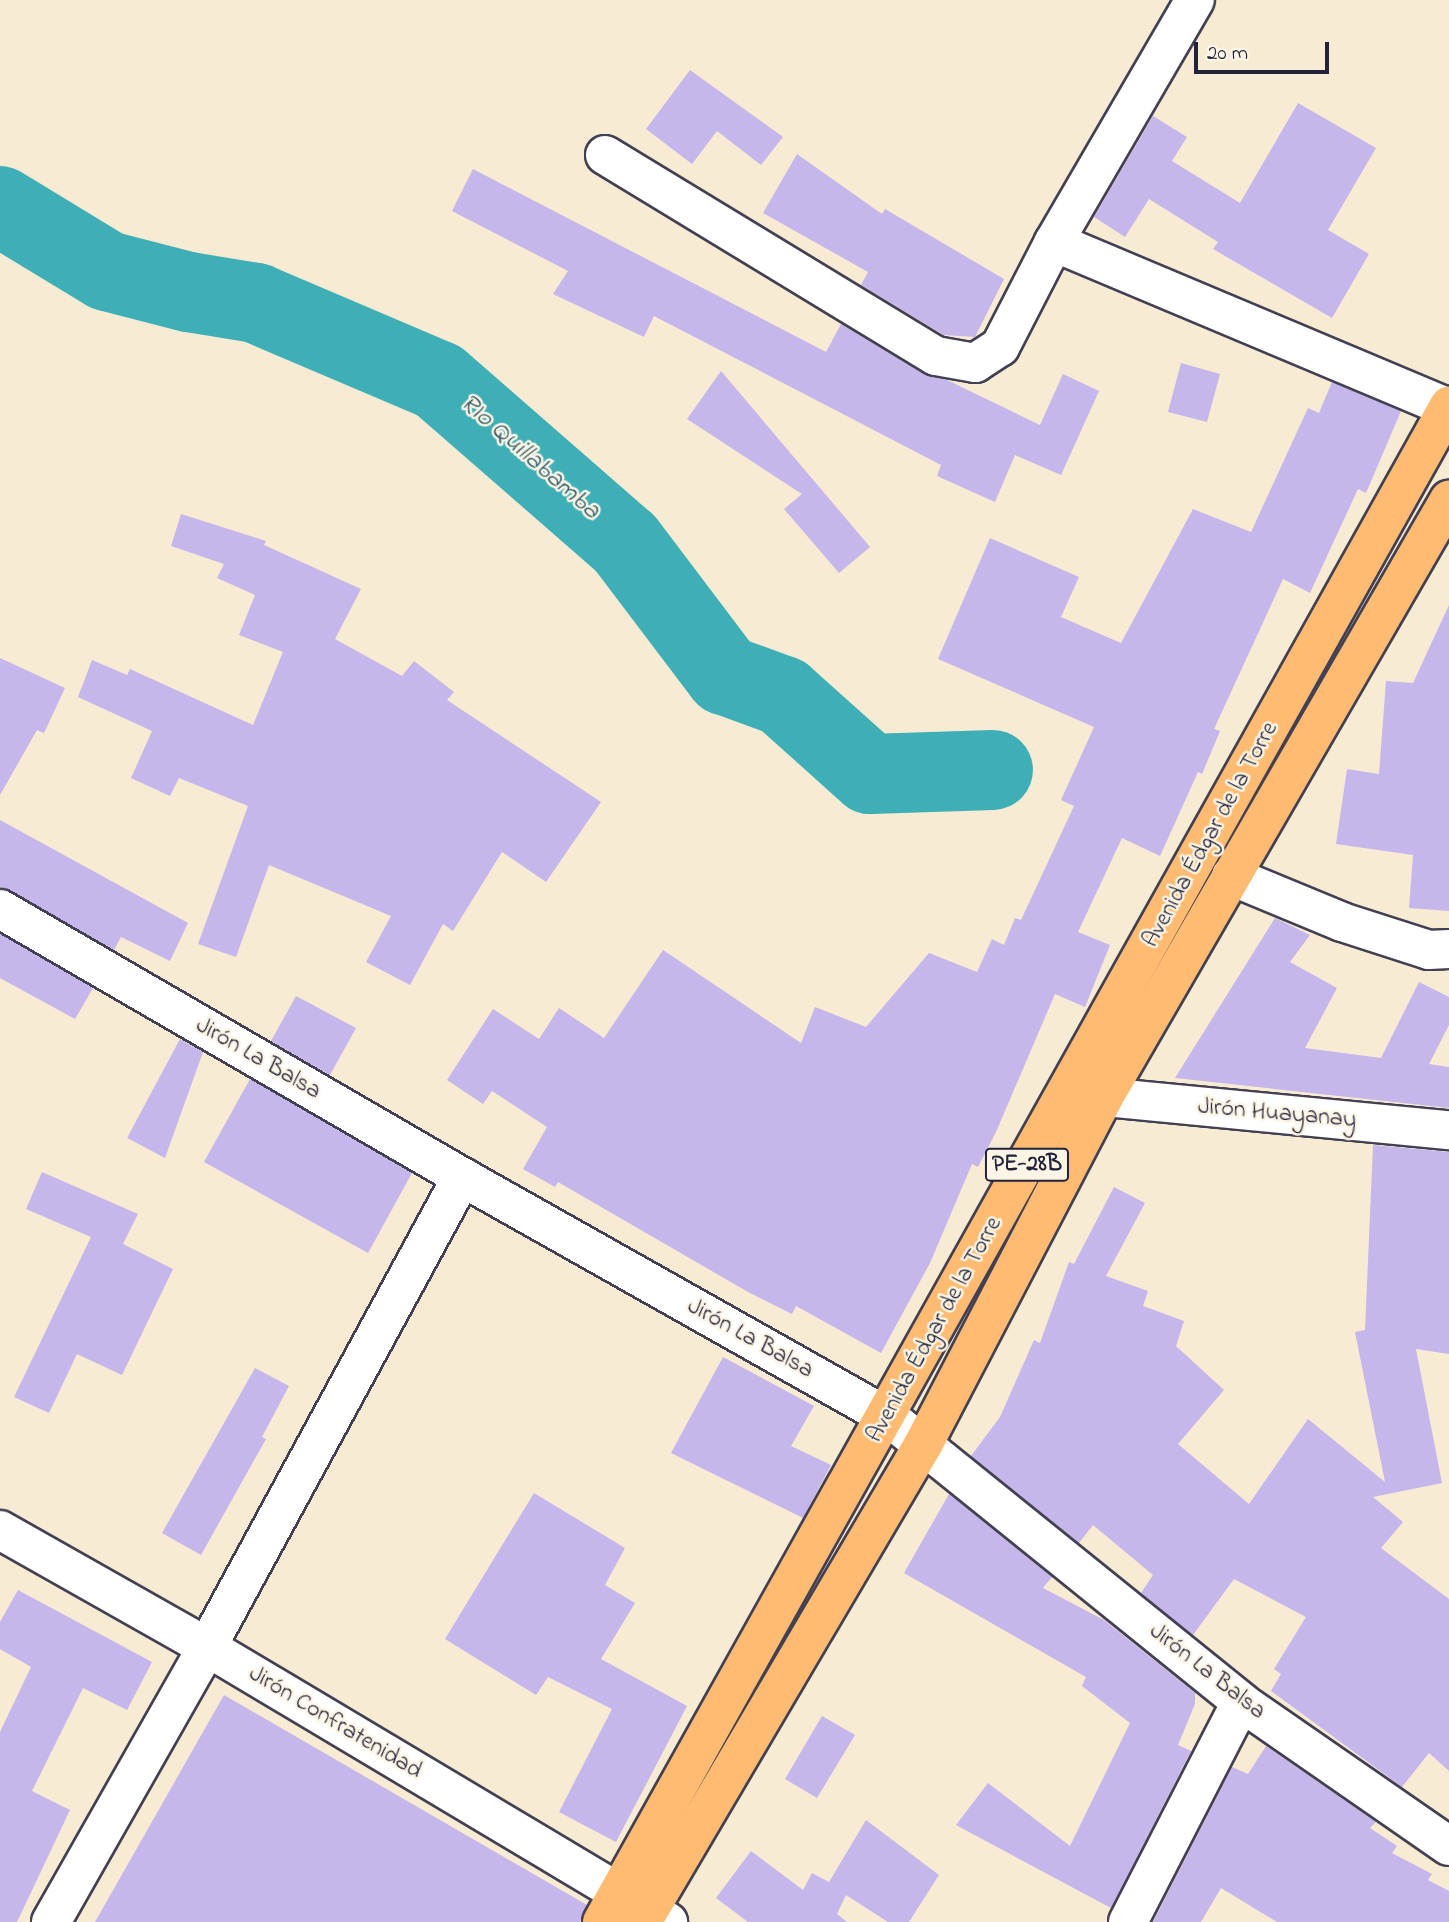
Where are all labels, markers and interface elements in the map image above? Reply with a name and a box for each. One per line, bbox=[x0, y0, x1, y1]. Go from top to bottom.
scale bar bbox=[1197, 28, 1332, 72]
text: 20 m bbox=[1207, 39, 1248, 69]
water label: RIo Quillabamba bbox=[453, 389, 605, 527]
street label: Avenida Édgar de la Torre bbox=[1137, 717, 1285, 953]
street label: Jirón La Balsa bbox=[190, 1012, 326, 1106]
street label: Jirón Huayanay bbox=[1197, 1093, 1357, 1135]
road number: PE-28B bbox=[983, 1146, 1071, 1184]
street label: Avenida Édgar de la Torre bbox=[861, 1212, 1009, 1448]
street label: Jirón La Balsa bbox=[682, 1292, 818, 1386]
street label: Jirón La Balsa bbox=[1143, 1618, 1271, 1726]
street label: Jirón Confratenidad bbox=[243, 1660, 427, 1786]

